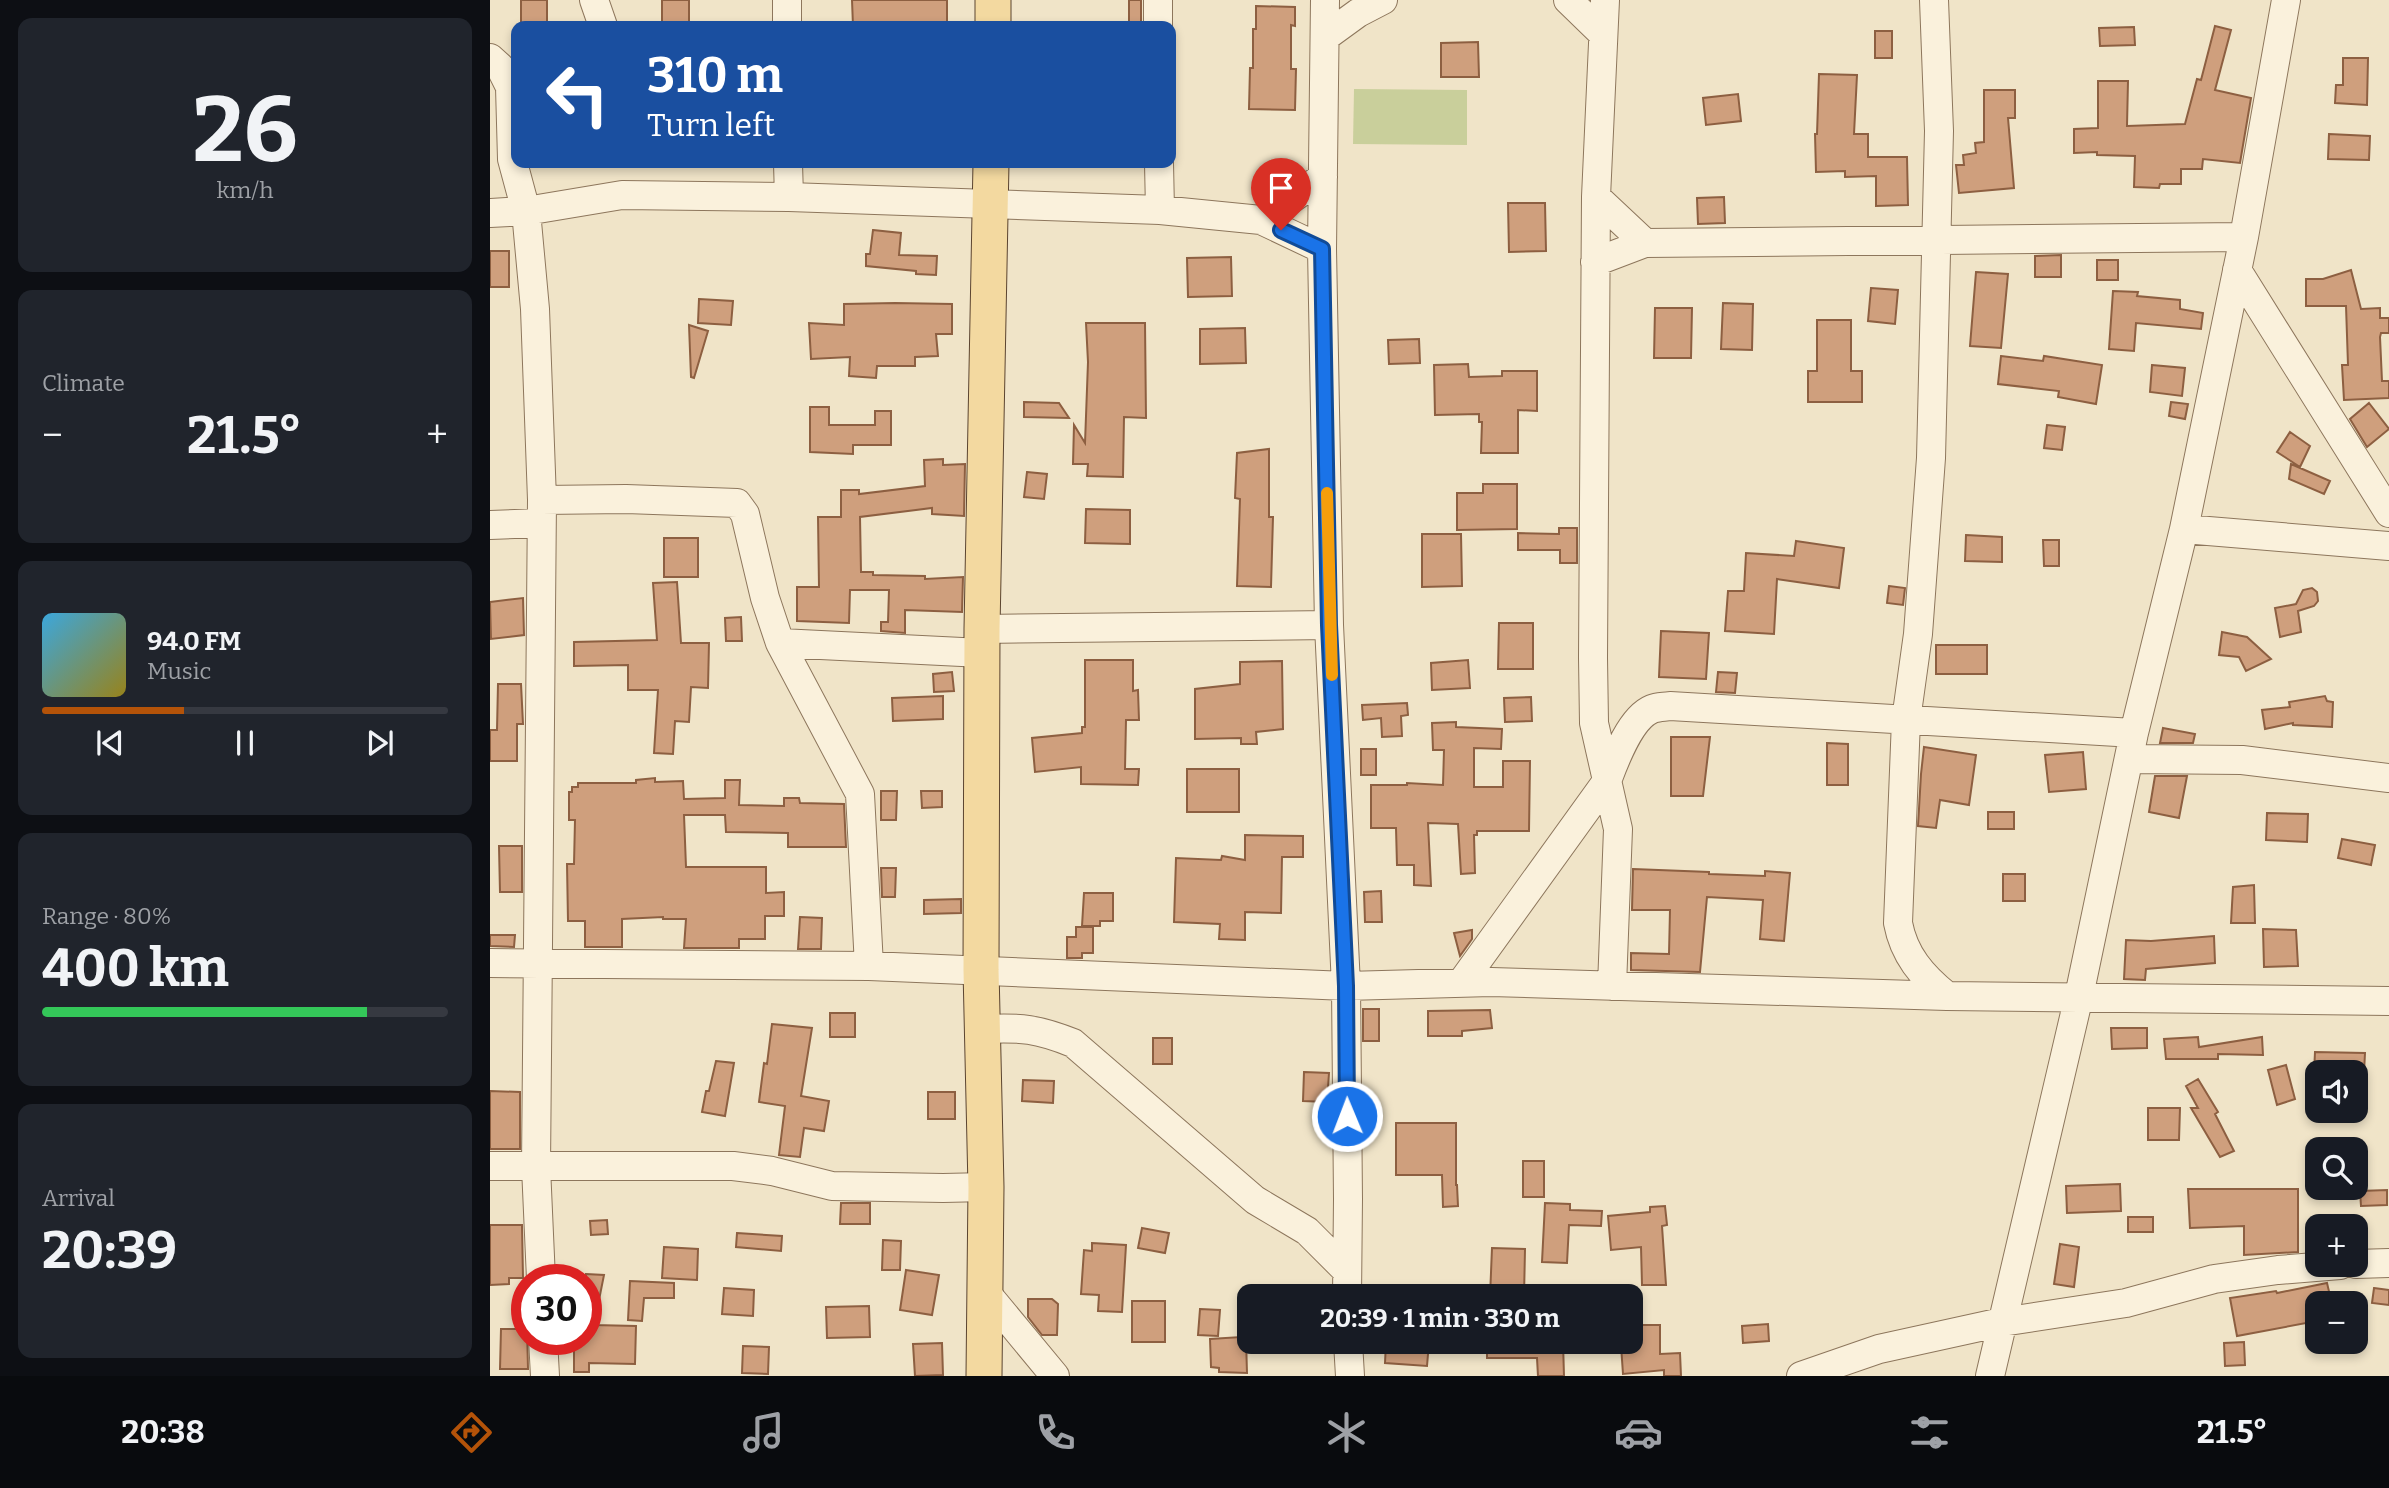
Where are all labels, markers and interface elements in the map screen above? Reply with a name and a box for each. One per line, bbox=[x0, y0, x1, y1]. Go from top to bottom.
text: 310 m bbox=[647, 46, 783, 105]
icon: left bbox=[532, 49, 623, 140]
text: 26 bbox=[192, 76, 298, 185]
text: Turn left bbox=[647, 106, 775, 144]
pin bbox=[1251, 158, 1311, 230]
icon: arrive bbox=[1262, 169, 1300, 207]
text: km/h bbox=[217, 176, 273, 204]
text: Climate bbox=[42, 369, 125, 397]
text: 21.5° bbox=[187, 404, 302, 467]
text: − bbox=[42, 412, 63, 458]
text: + bbox=[426, 412, 448, 458]
text: 94.0 FM bbox=[147, 626, 241, 657]
text: Music bbox=[147, 657, 211, 685]
icon: previous bbox=[91, 724, 129, 762]
icon: pause bbox=[226, 724, 264, 762]
icon: next bbox=[361, 724, 399, 762]
text: Range · 80% bbox=[42, 902, 171, 930]
text: 400 km bbox=[42, 937, 229, 1000]
map controls bbox=[2305, 1060, 2368, 1354]
button: sound bbox=[2305, 1060, 2368, 1123]
position arrow bbox=[1310, 1079, 1384, 1153]
button: search bbox=[2305, 1137, 2368, 1200]
text: Arrival bbox=[42, 1184, 115, 1212]
button: + bbox=[2305, 1214, 2368, 1277]
text: 20:39 bbox=[42, 1219, 177, 1282]
speed limit sign: 30 bbox=[511, 1264, 602, 1355]
button: − bbox=[2305, 1291, 2368, 1354]
text: 20:39 · 1 min · 330 m bbox=[1320, 1303, 1560, 1334]
icon: directions bbox=[447, 1408, 496, 1457]
icon: music bbox=[739, 1408, 788, 1457]
icon: phone bbox=[1031, 1408, 1080, 1457]
icon: climate bbox=[1322, 1408, 1371, 1457]
icon: car bbox=[1614, 1408, 1663, 1457]
icon: filters bbox=[1905, 1408, 1954, 1457]
text: 20:38 bbox=[121, 1413, 205, 1451]
text: 21.5° bbox=[2197, 1413, 2268, 1451]

